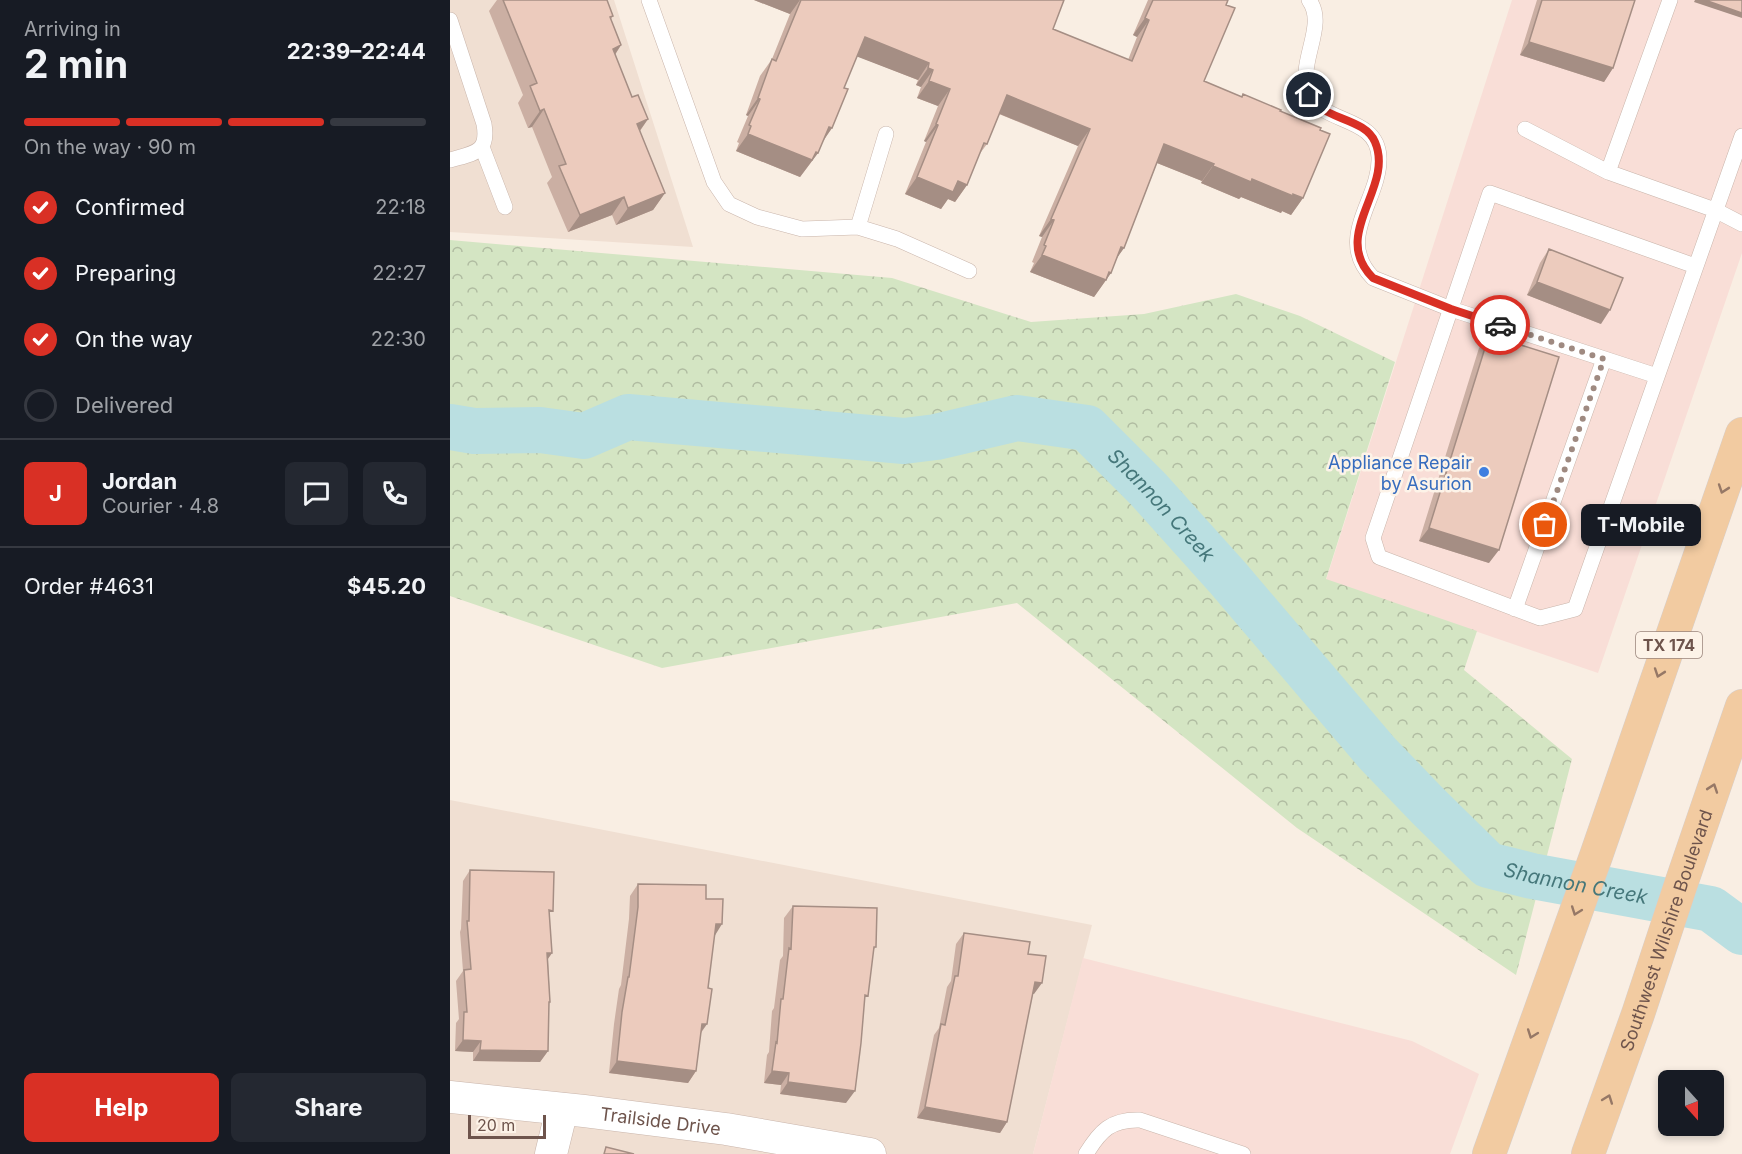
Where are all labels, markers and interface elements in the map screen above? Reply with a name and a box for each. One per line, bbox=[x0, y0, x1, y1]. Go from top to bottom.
text: Arriving in bbox=[24, 17, 121, 41]
text: 22:39–22:44 bbox=[287, 38, 426, 64]
text: 2 min bbox=[24, 40, 128, 87]
pin bbox=[1283, 69, 1334, 120]
icon: home bbox=[1292, 78, 1325, 111]
text: On the way · 90 m bbox=[24, 135, 196, 159]
icon: check bbox=[24, 191, 57, 224]
text: Confirmed bbox=[75, 194, 185, 220]
text: 22:18 bbox=[375, 195, 426, 219]
icon: check bbox=[24, 257, 57, 290]
text: Preparing bbox=[75, 260, 176, 286]
text: 22:27 bbox=[372, 261, 426, 285]
courier bbox=[1470, 295, 1530, 355]
icon: car bbox=[1484, 309, 1517, 342]
icon: check bbox=[24, 323, 57, 356]
text: On the way bbox=[75, 326, 193, 352]
text: 22:30 bbox=[371, 327, 426, 351]
text: Delivered bbox=[75, 392, 173, 418]
water label: Shannon Creek bbox=[1103, 444, 1220, 568]
place label: Appliance Repair by Asurion bbox=[1328, 452, 1472, 494]
button: chat bbox=[285, 462, 348, 525]
button: phone bbox=[363, 462, 426, 525]
marker: Appliance Repair by Asurion bbox=[1477, 465, 1491, 479]
text: Jordan bbox=[102, 468, 177, 494]
text: J bbox=[49, 480, 62, 506]
one-way arrow bbox=[1717, 483, 1730, 494]
text: Courier · 4.8 bbox=[102, 494, 219, 518]
pin bbox=[1519, 499, 1570, 550]
callout: T-Mobile bbox=[1581, 504, 1701, 546]
icon: bag bbox=[1528, 508, 1561, 541]
text: T-Mobile bbox=[1597, 513, 1685, 537]
text: Order #4631 bbox=[24, 573, 154, 599]
text: $45.20 bbox=[347, 573, 426, 599]
road number: TX 174 bbox=[1636, 632, 1702, 658]
one-way arrow bbox=[1654, 668, 1667, 678]
one-way arrow bbox=[1706, 783, 1718, 794]
street label: Southwest Wilshire Boulevard bbox=[1615, 807, 1716, 1054]
water label: Shannon Creek bbox=[1501, 857, 1650, 909]
one-way arrow bbox=[1571, 905, 1584, 916]
one-way arrow bbox=[1527, 1028, 1540, 1039]
north arrow bbox=[1658, 1070, 1724, 1136]
map controls bbox=[1658, 1070, 1724, 1136]
button: Help bbox=[24, 1073, 219, 1142]
button: Share bbox=[231, 1073, 426, 1142]
one-way arrow bbox=[1600, 1094, 1613, 1105]
street label: Trailside Drive bbox=[599, 1103, 722, 1139]
scale bar bbox=[468, 1112, 546, 1140]
text: 20 m bbox=[477, 1115, 515, 1135]

